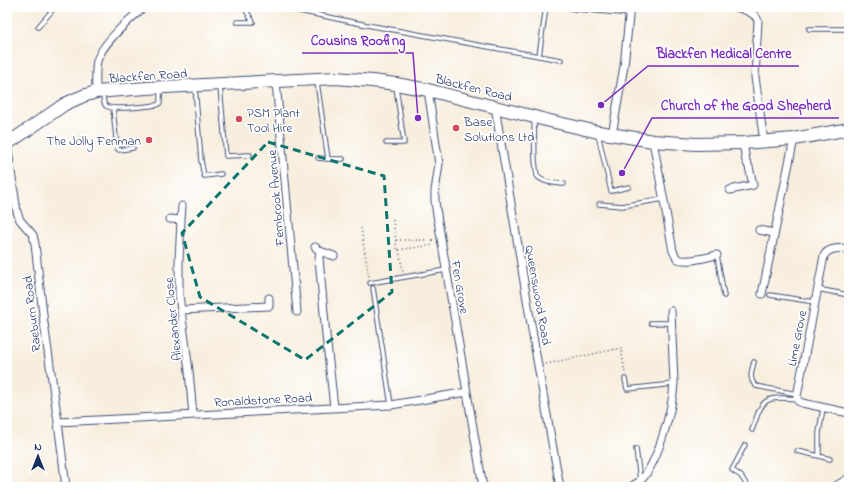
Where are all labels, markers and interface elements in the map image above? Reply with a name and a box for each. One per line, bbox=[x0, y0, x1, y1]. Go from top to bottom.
callout: Cousins Roofing bbox=[302, 27, 413, 53]
text: Cousins Roofing bbox=[311, 31, 406, 54]
callout: Blackfen Medical Centre bbox=[648, 40, 799, 66]
text: Blackfen Medical Centre bbox=[656, 44, 792, 65]
street label: Blackfen Road bbox=[107, 64, 189, 89]
street label: Blackfen Road bbox=[432, 70, 515, 107]
callout: Church of the Good Shepherd bbox=[652, 92, 839, 118]
text: Church of the Good Shepherd bbox=[661, 96, 831, 117]
place label: PSM Plant Tool Hire bbox=[247, 104, 301, 138]
place label: Base Solutions Ltd bbox=[463, 113, 535, 147]
marker: PSM Plant Tool Hire bbox=[234, 114, 244, 124]
marker: Base Solutions Ltd bbox=[451, 123, 461, 133]
place label: The Jolly Fenman bbox=[47, 132, 141, 152]
marker: The Jolly Fenman bbox=[144, 135, 154, 145]
street label: Fernbrook Avenue bbox=[263, 149, 290, 248]
street label: Queenswood Road bbox=[519, 244, 556, 347]
street label: Fen Grove bbox=[445, 258, 474, 316]
street label: Raeburn Road bbox=[18, 274, 47, 353]
street label: Alexander Close bbox=[160, 276, 187, 362]
street label: Lime Grove bbox=[783, 309, 812, 368]
street label: Ronaldstone Road bbox=[213, 388, 313, 413]
north arrow bbox=[18, 436, 58, 476]
text: N bbox=[34, 439, 42, 455]

